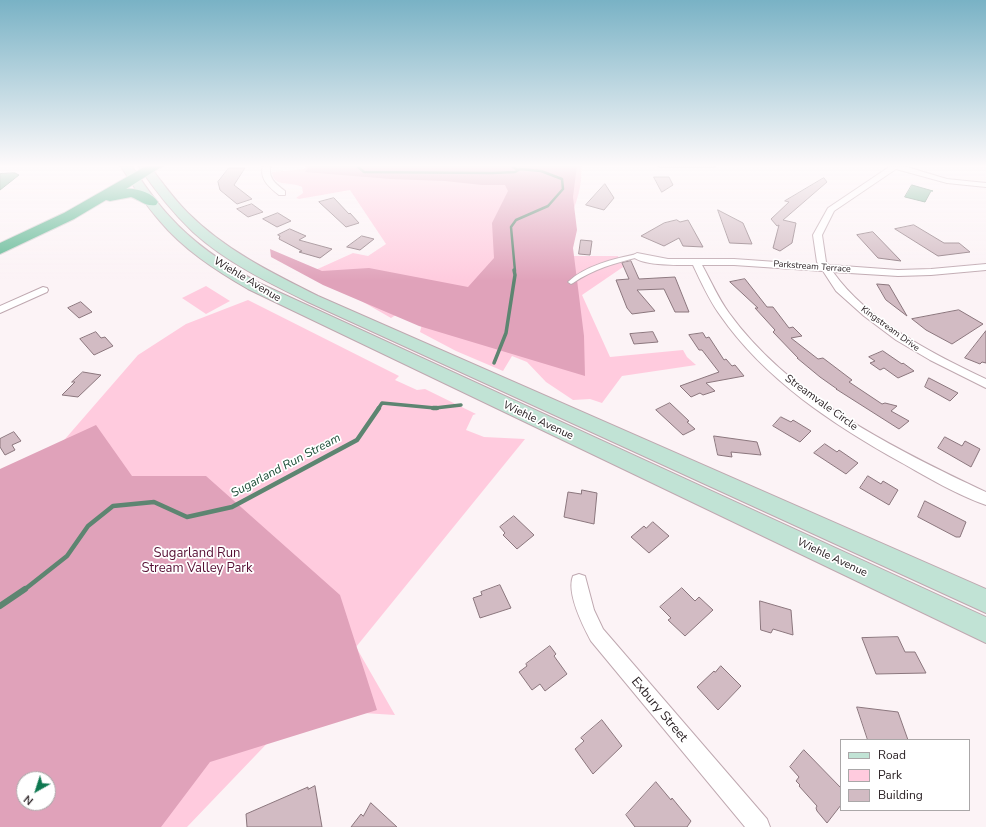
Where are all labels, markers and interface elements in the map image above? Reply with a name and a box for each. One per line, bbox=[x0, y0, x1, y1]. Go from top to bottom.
street label: Wiehle Avenue bbox=[211, 255, 283, 305]
street label: Parkstream Terrace bbox=[773, 259, 851, 275]
street label: Kingstream Drive bbox=[859, 304, 921, 354]
street label: Streamvale Circle bbox=[782, 372, 860, 434]
street label: Wiehle Avenue bbox=[501, 399, 575, 443]
water label: Sugarland Run Stream bbox=[229, 431, 343, 501]
street label: Wiehle Avenue bbox=[795, 536, 869, 580]
park label: Sugarland Run Stream Valley Park bbox=[142, 546, 252, 577]
street label: Exbury Street bbox=[627, 674, 691, 746]
legend bbox=[840, 739, 970, 811]
text: Road bbox=[878, 747, 906, 763]
text: Park bbox=[878, 767, 902, 783]
north arrow bbox=[16, 771, 56, 811]
text: Building bbox=[878, 787, 923, 803]
text: N bbox=[21, 792, 37, 808]

